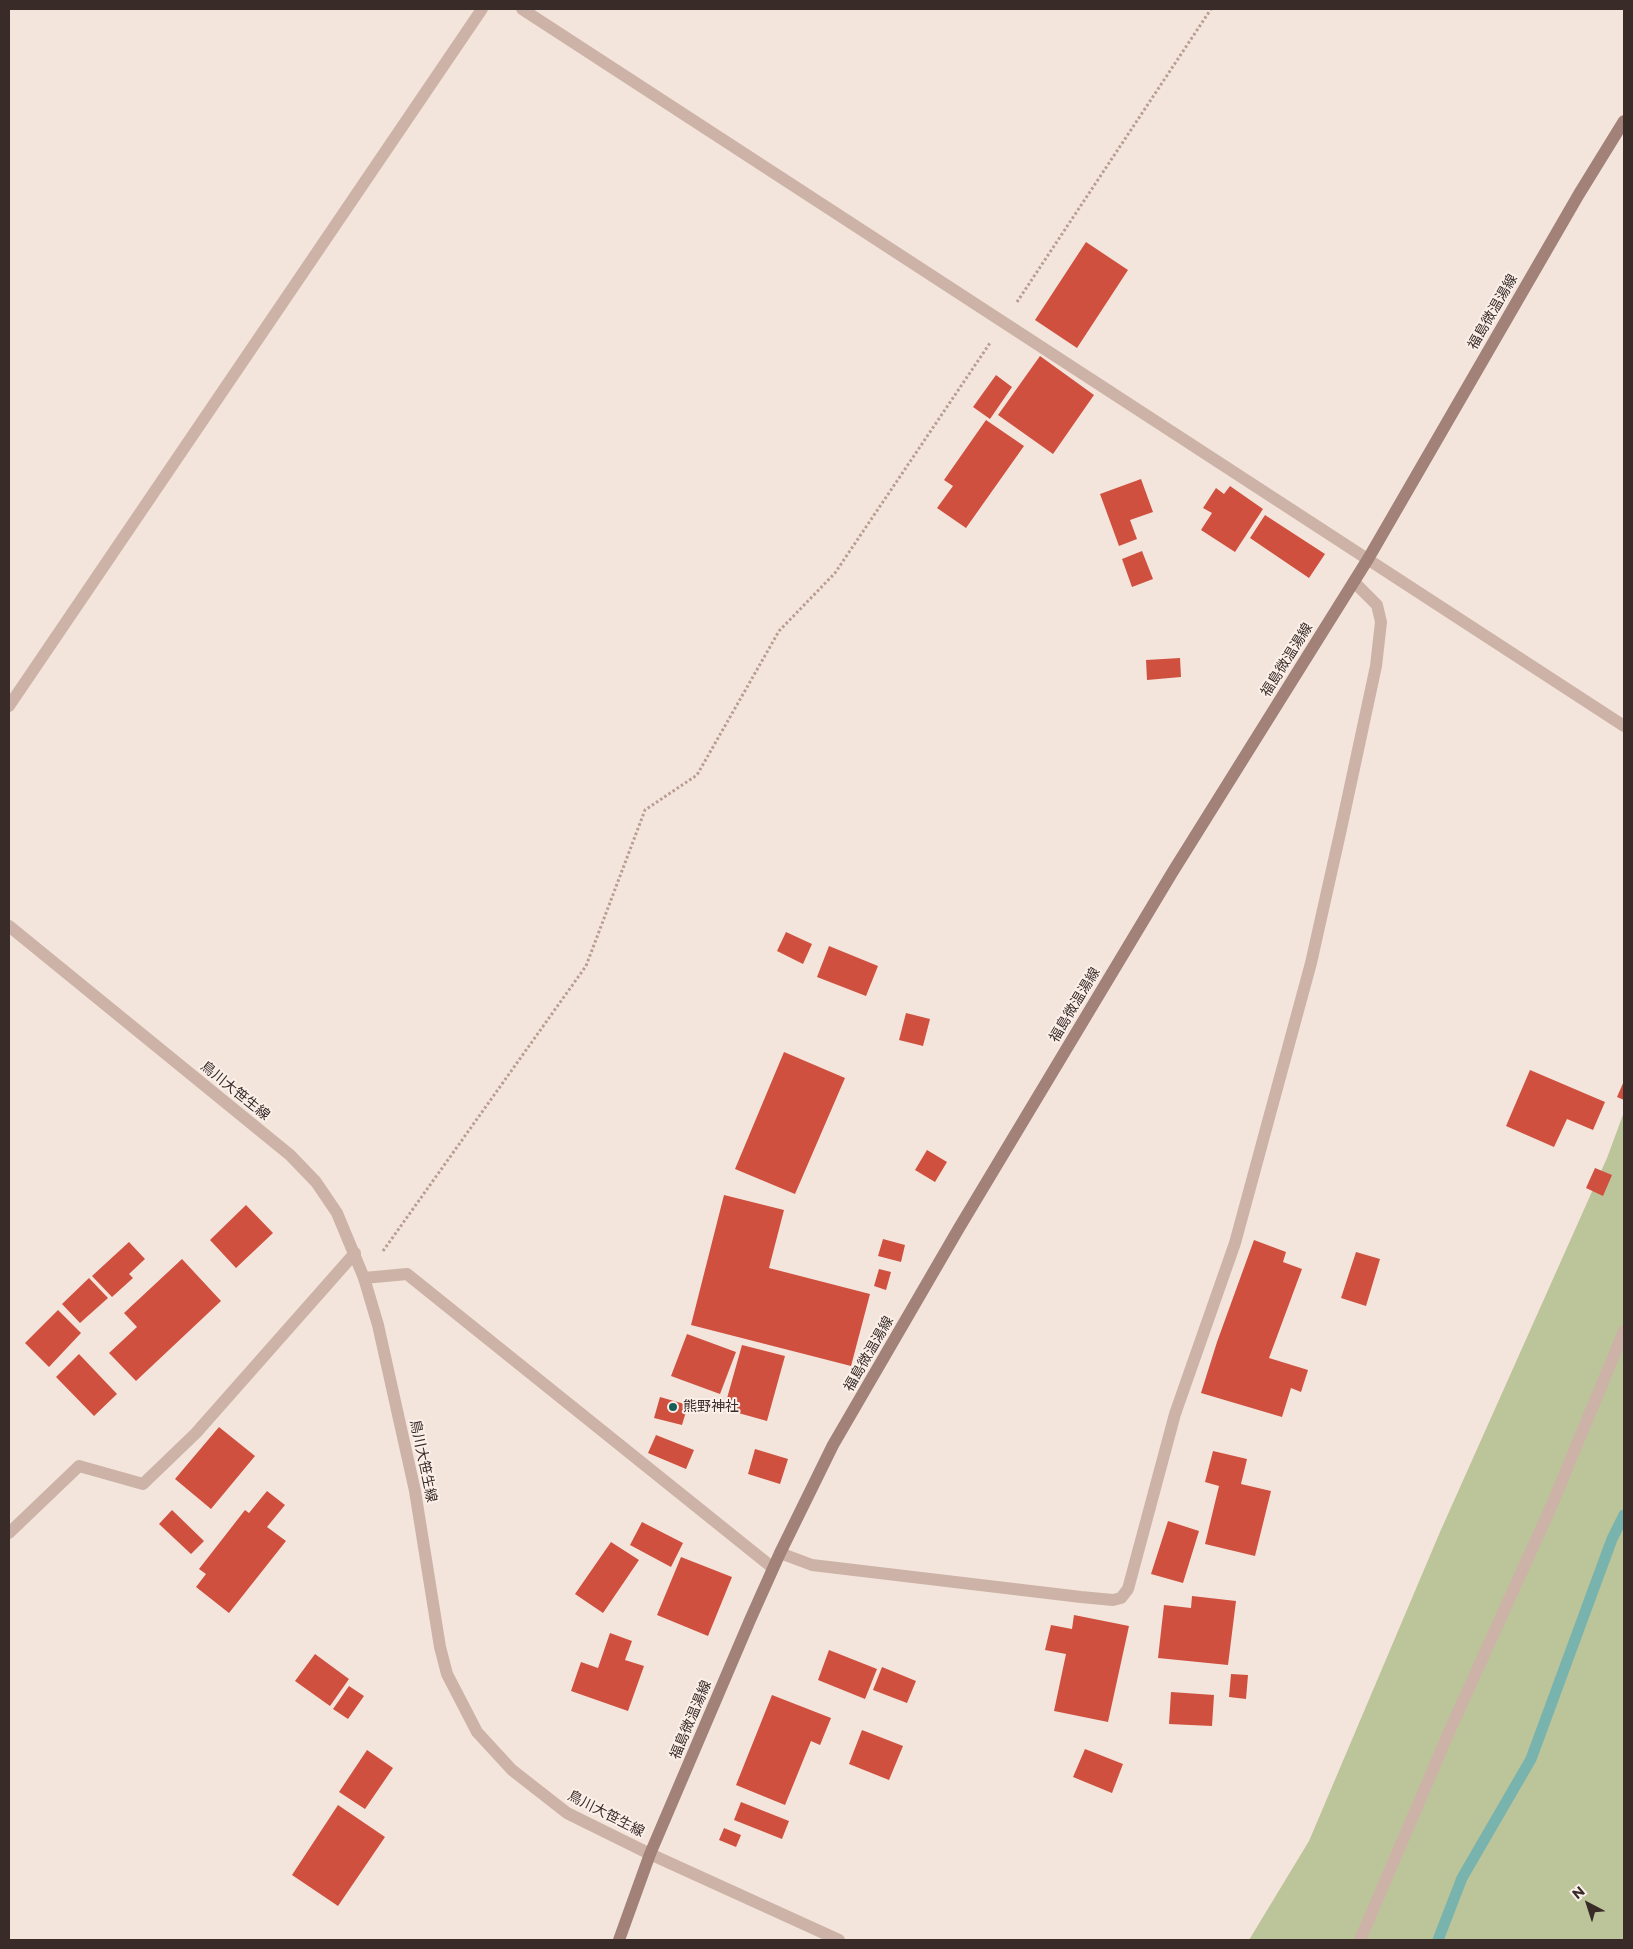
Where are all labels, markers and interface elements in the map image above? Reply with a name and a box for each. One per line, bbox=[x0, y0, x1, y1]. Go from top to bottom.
street label: 福島微温湯線 bbox=[1465, 271, 1521, 353]
street label: 福島微温湯線 bbox=[1258, 620, 1316, 700]
street label: 福島微温湯線 bbox=[1046, 965, 1104, 1045]
street label: 鳥川大笹生線 bbox=[197, 1058, 273, 1124]
street label: 福島微温湯線 bbox=[841, 1313, 897, 1395]
place label: 熊野神社 bbox=[683, 1399, 739, 1415]
marker: 熊野神社 bbox=[667, 1401, 679, 1413]
street label: 鳥川大笹生線 bbox=[406, 1418, 440, 1504]
street label: 福島微温湯線 bbox=[667, 1678, 715, 1762]
street label: 鳥川大笹生線 bbox=[565, 1787, 647, 1841]
north arrow bbox=[1563, 1879, 1613, 1929]
text: N bbox=[1568, 1882, 1588, 1903]

